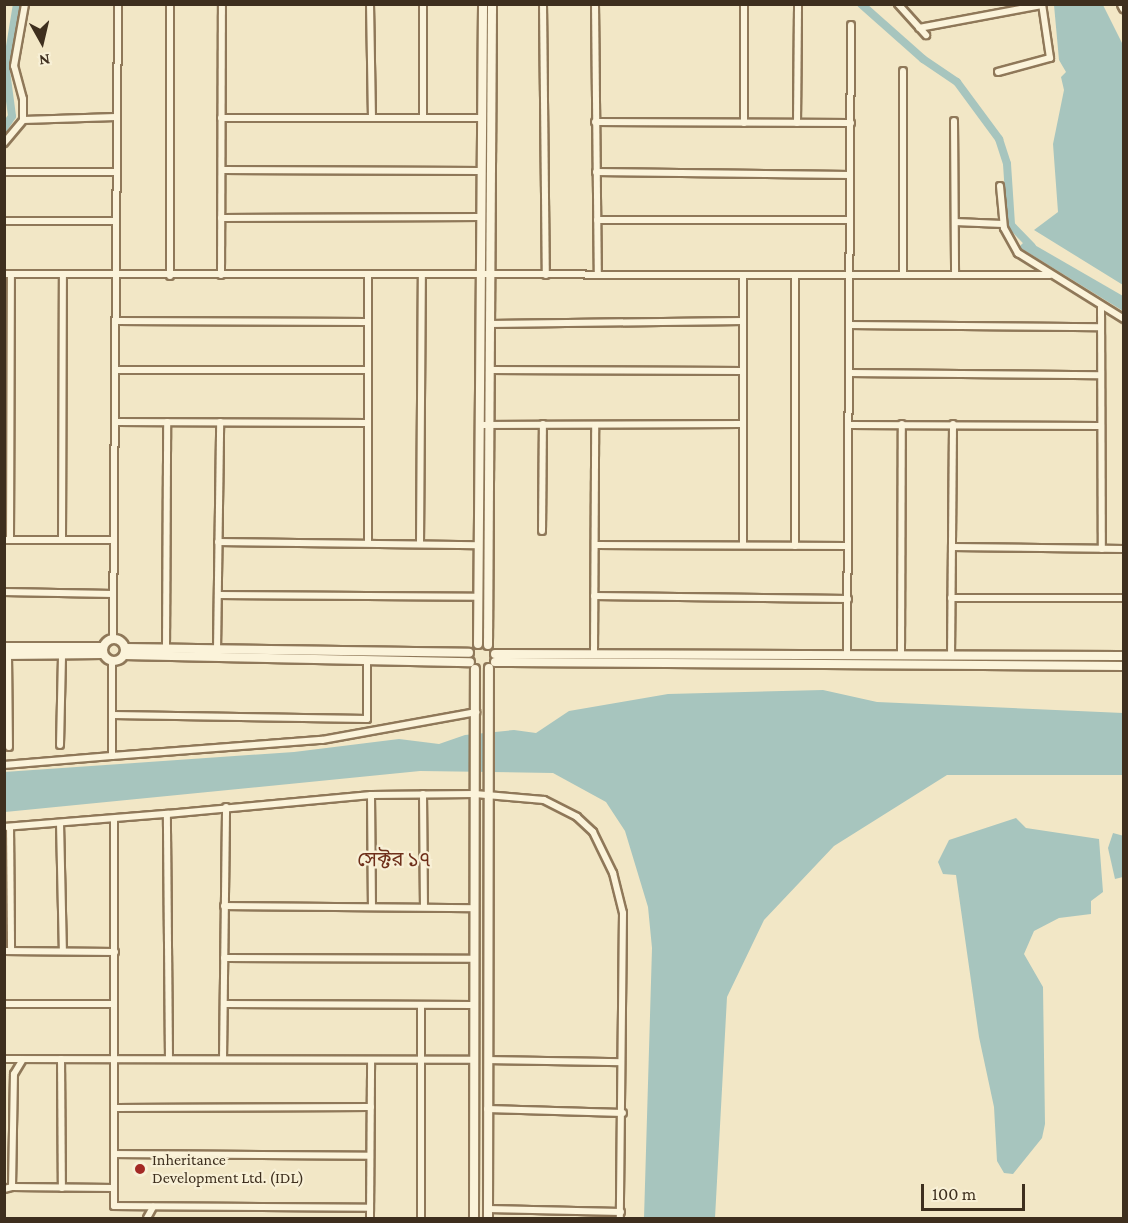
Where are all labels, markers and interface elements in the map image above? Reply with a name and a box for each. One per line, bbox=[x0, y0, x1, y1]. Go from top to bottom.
north arrow bbox=[12, 12, 72, 72]
text: N bbox=[38, 51, 51, 69]
district label: সেক্টর ১৭ bbox=[357, 847, 431, 871]
place label: Inheritance Development Ltd. (IDL) bbox=[152, 1150, 304, 1188]
marker: Inheritance Development Ltd. (IDL) bbox=[133, 1162, 147, 1176]
scale bar bbox=[924, 1172, 1028, 1210]
text: 100 m bbox=[932, 1184, 976, 1204]

